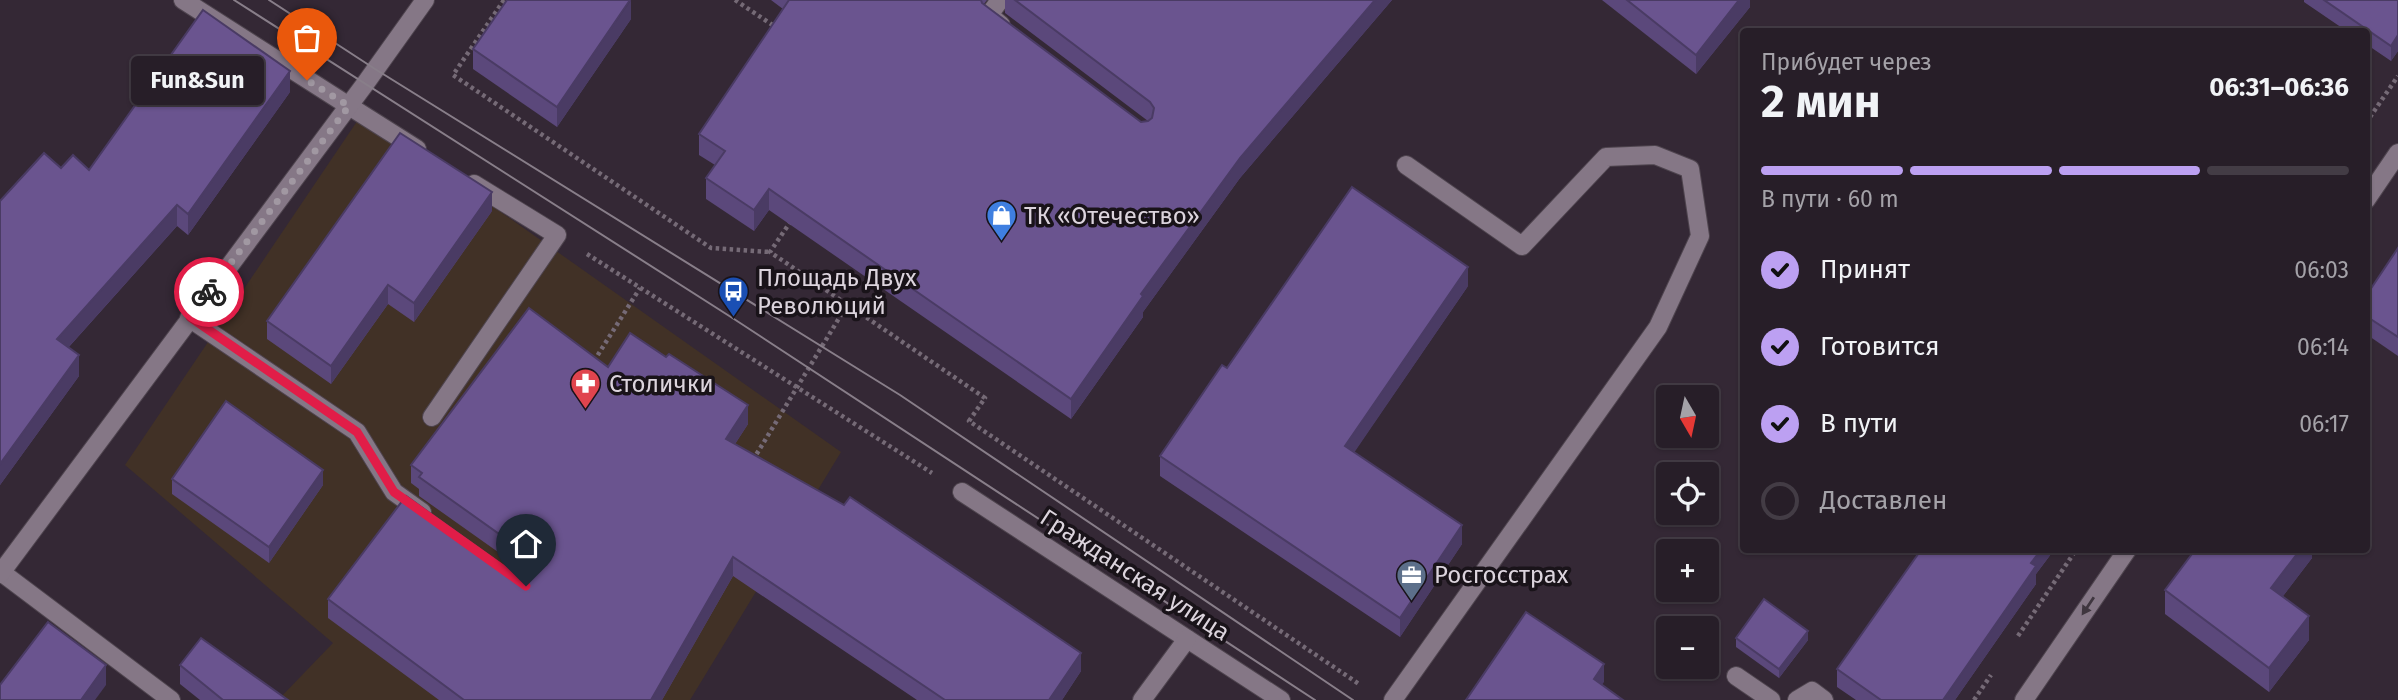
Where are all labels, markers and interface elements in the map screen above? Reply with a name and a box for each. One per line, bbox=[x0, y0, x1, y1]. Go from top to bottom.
pin bbox=[277, 8, 337, 80]
icon: bag bbox=[288, 19, 326, 57]
text: Прибудет через bbox=[1761, 48, 1932, 76]
callout: Fun&Sun bbox=[132, 56, 265, 104]
text: Fun&Sun bbox=[151, 66, 244, 94]
text: 06:31–06:36 bbox=[2209, 72, 2349, 103]
text: 2 мин bbox=[1761, 74, 1881, 129]
text: В пути · 60 m bbox=[1761, 185, 1899, 213]
shop icon: ТК «Отечество» bbox=[984, 199, 1018, 243]
place label: ТК «Отечество» bbox=[1024, 202, 1200, 230]
icon: check bbox=[1761, 251, 1799, 289]
text: Принят bbox=[1820, 254, 1910, 285]
text: 06:03 bbox=[2294, 256, 2349, 284]
courier bbox=[174, 257, 244, 327]
place label: Площадь Двух Революций bbox=[757, 264, 917, 320]
icon: bike bbox=[190, 273, 228, 311]
bus stop icon: Площадь Двух Революций bbox=[717, 275, 751, 319]
icon: check bbox=[1761, 328, 1799, 366]
text: Готовится bbox=[1820, 331, 1940, 362]
text: 06:14 bbox=[2297, 333, 2349, 361]
pharmacy icon: Столички bbox=[569, 367, 603, 411]
place label: Столички bbox=[609, 370, 714, 398]
north arrow bbox=[1656, 385, 1718, 448]
map controls bbox=[1656, 385, 1719, 679]
icon: check bbox=[1761, 405, 1799, 443]
text: В пути bbox=[1820, 408, 1898, 439]
text: 06:17 bbox=[2299, 410, 2349, 438]
button: locate bbox=[1656, 462, 1719, 525]
text: Доставлен bbox=[1820, 485, 1947, 516]
street label: Гражданская улица bbox=[1035, 503, 1235, 647]
pin bbox=[496, 514, 556, 586]
icon: home bbox=[507, 525, 545, 563]
button: + bbox=[1656, 539, 1719, 602]
office icon: Росгосстрах bbox=[1394, 558, 1428, 602]
place label: Росгосстрах bbox=[1434, 561, 1569, 589]
one-way arrow bbox=[2082, 596, 2095, 616]
button: − bbox=[1656, 616, 1719, 679]

